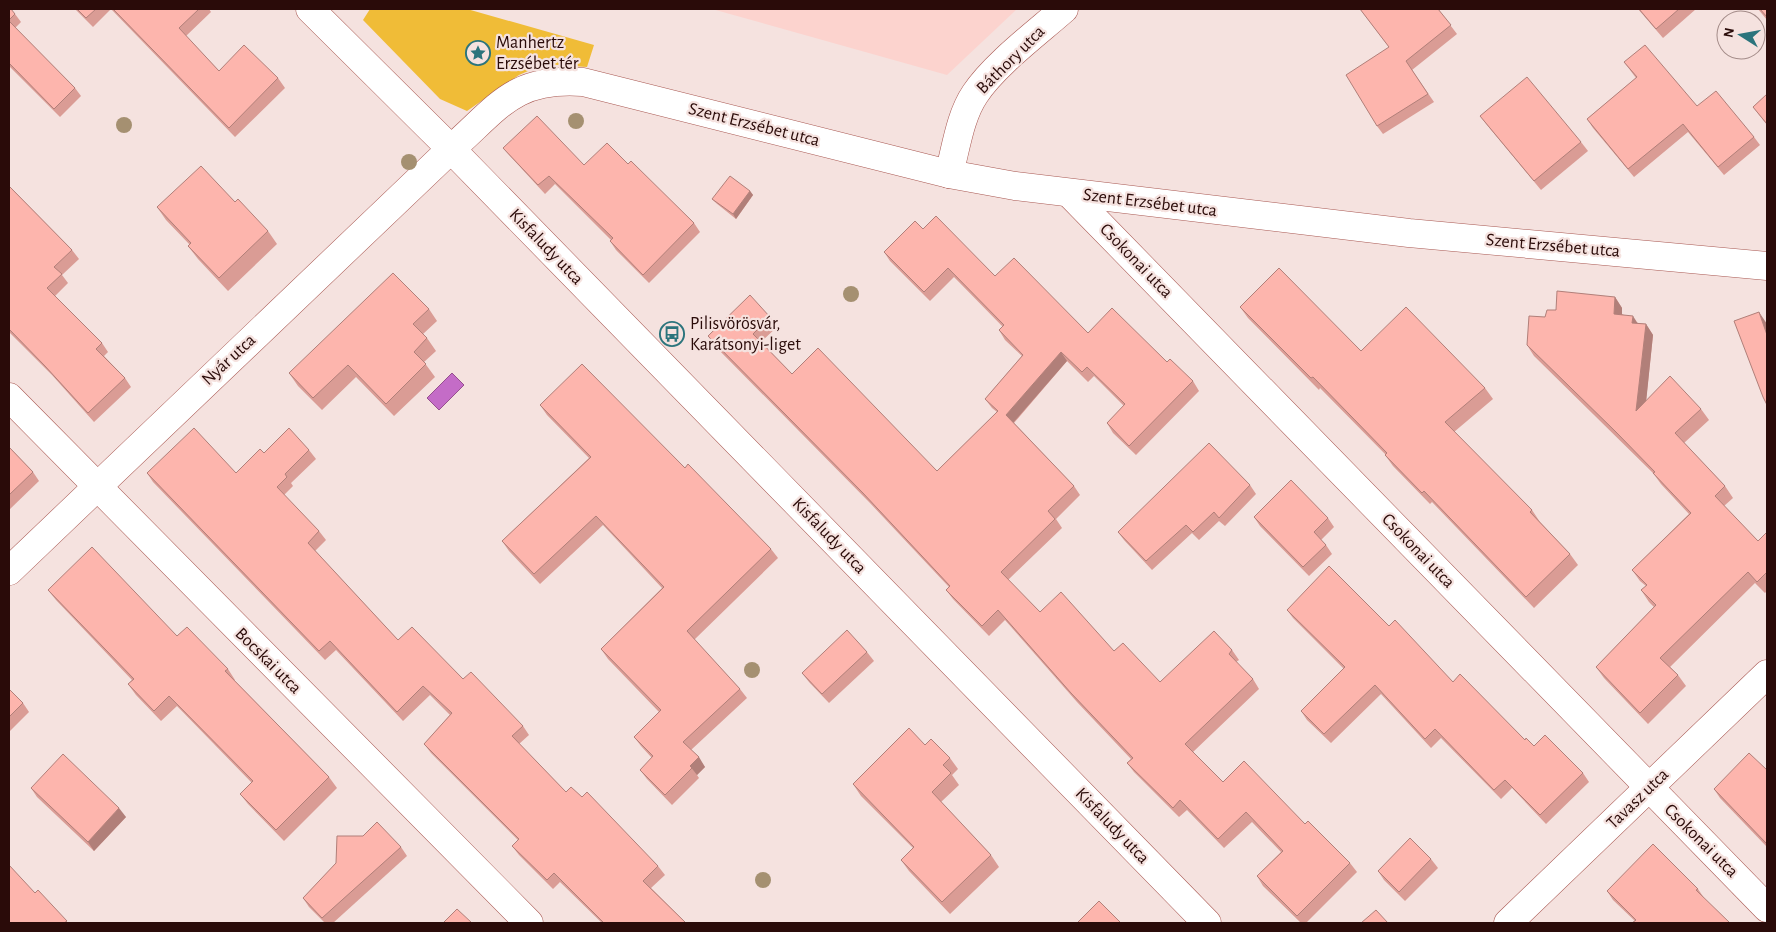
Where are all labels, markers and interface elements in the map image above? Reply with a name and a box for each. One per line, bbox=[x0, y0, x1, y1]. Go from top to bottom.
north arrow bbox=[1716, 10, 1766, 60]
street label: Báthory utca bbox=[973, 22, 1049, 98]
text: N bbox=[1721, 27, 1737, 39]
place label: Manhertz Erzsébet tér bbox=[496, 34, 579, 73]
place icon: Manhertz Erzsébet tér bbox=[465, 40, 491, 66]
street label: Szent Erzsébet utca bbox=[687, 100, 821, 150]
street label: Szent Erzsébet utca bbox=[1082, 186, 1218, 220]
street label: Kisfaludy utca bbox=[506, 206, 586, 288]
street label: Csokonai utca bbox=[1096, 220, 1176, 302]
street label: Szent Erzsébet utca bbox=[1485, 231, 1621, 261]
place label: Pilisvörösvár, Karátsonyi-liget bbox=[690, 315, 801, 354]
bus stop icon: Pilisvörösvár, Karátsonyi-liget bbox=[659, 321, 685, 347]
street label: Nyár utca bbox=[199, 331, 259, 389]
street label: Kisfaludy utca bbox=[789, 495, 869, 577]
street label: Csokonai utca bbox=[1378, 510, 1458, 592]
street label: Bocskai utca bbox=[232, 625, 304, 697]
street label: Tavasz utca bbox=[1604, 765, 1672, 833]
street label: Kisfaludy utca bbox=[1072, 785, 1152, 867]
street label: Csokonai utca bbox=[1661, 801, 1741, 881]

